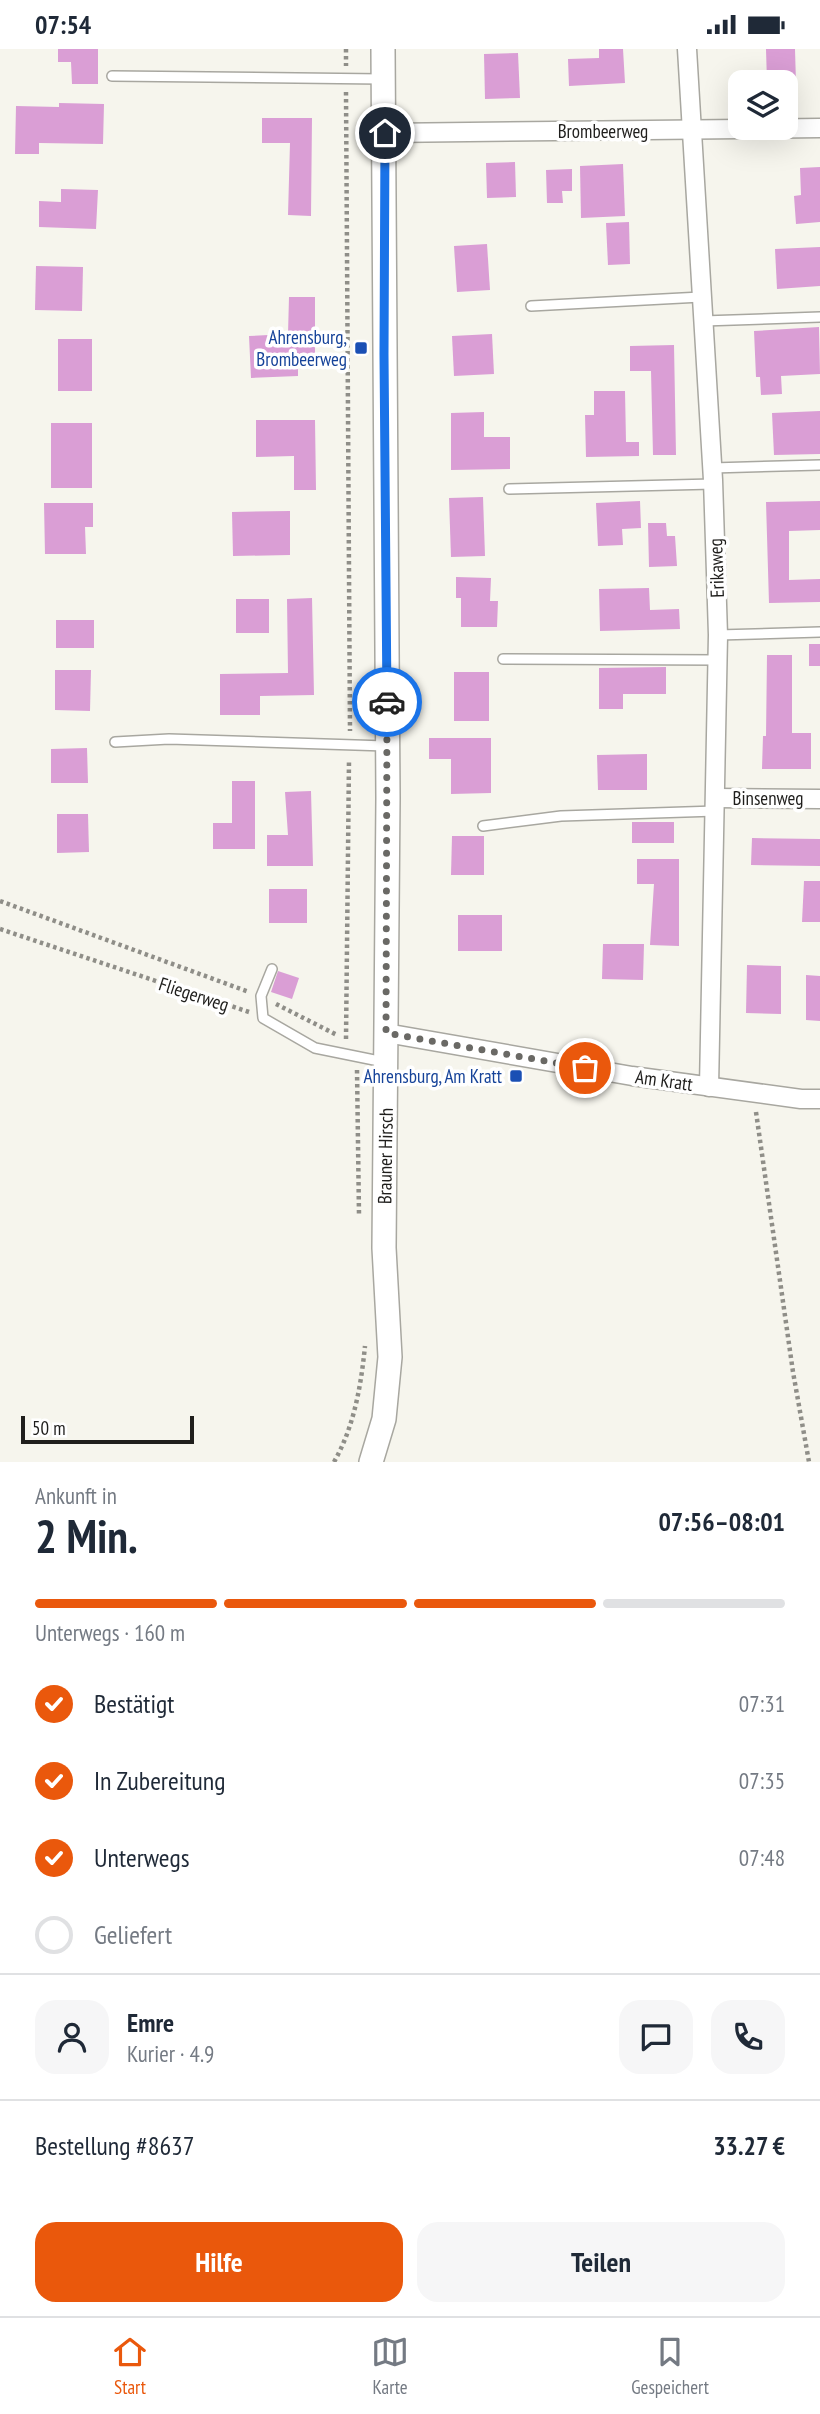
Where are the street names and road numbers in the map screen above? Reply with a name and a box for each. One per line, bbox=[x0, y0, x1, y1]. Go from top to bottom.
street label: Brombeerweg bbox=[558, 119, 648, 143]
street label: Erikaweg bbox=[703, 538, 729, 598]
street label: Binsenweg bbox=[733, 786, 803, 810]
street label: Fliegerweg bbox=[156, 971, 232, 1017]
street label: Am Kratt bbox=[634, 1064, 695, 1096]
street label: Brauner Hirsch bbox=[372, 1108, 398, 1204]

